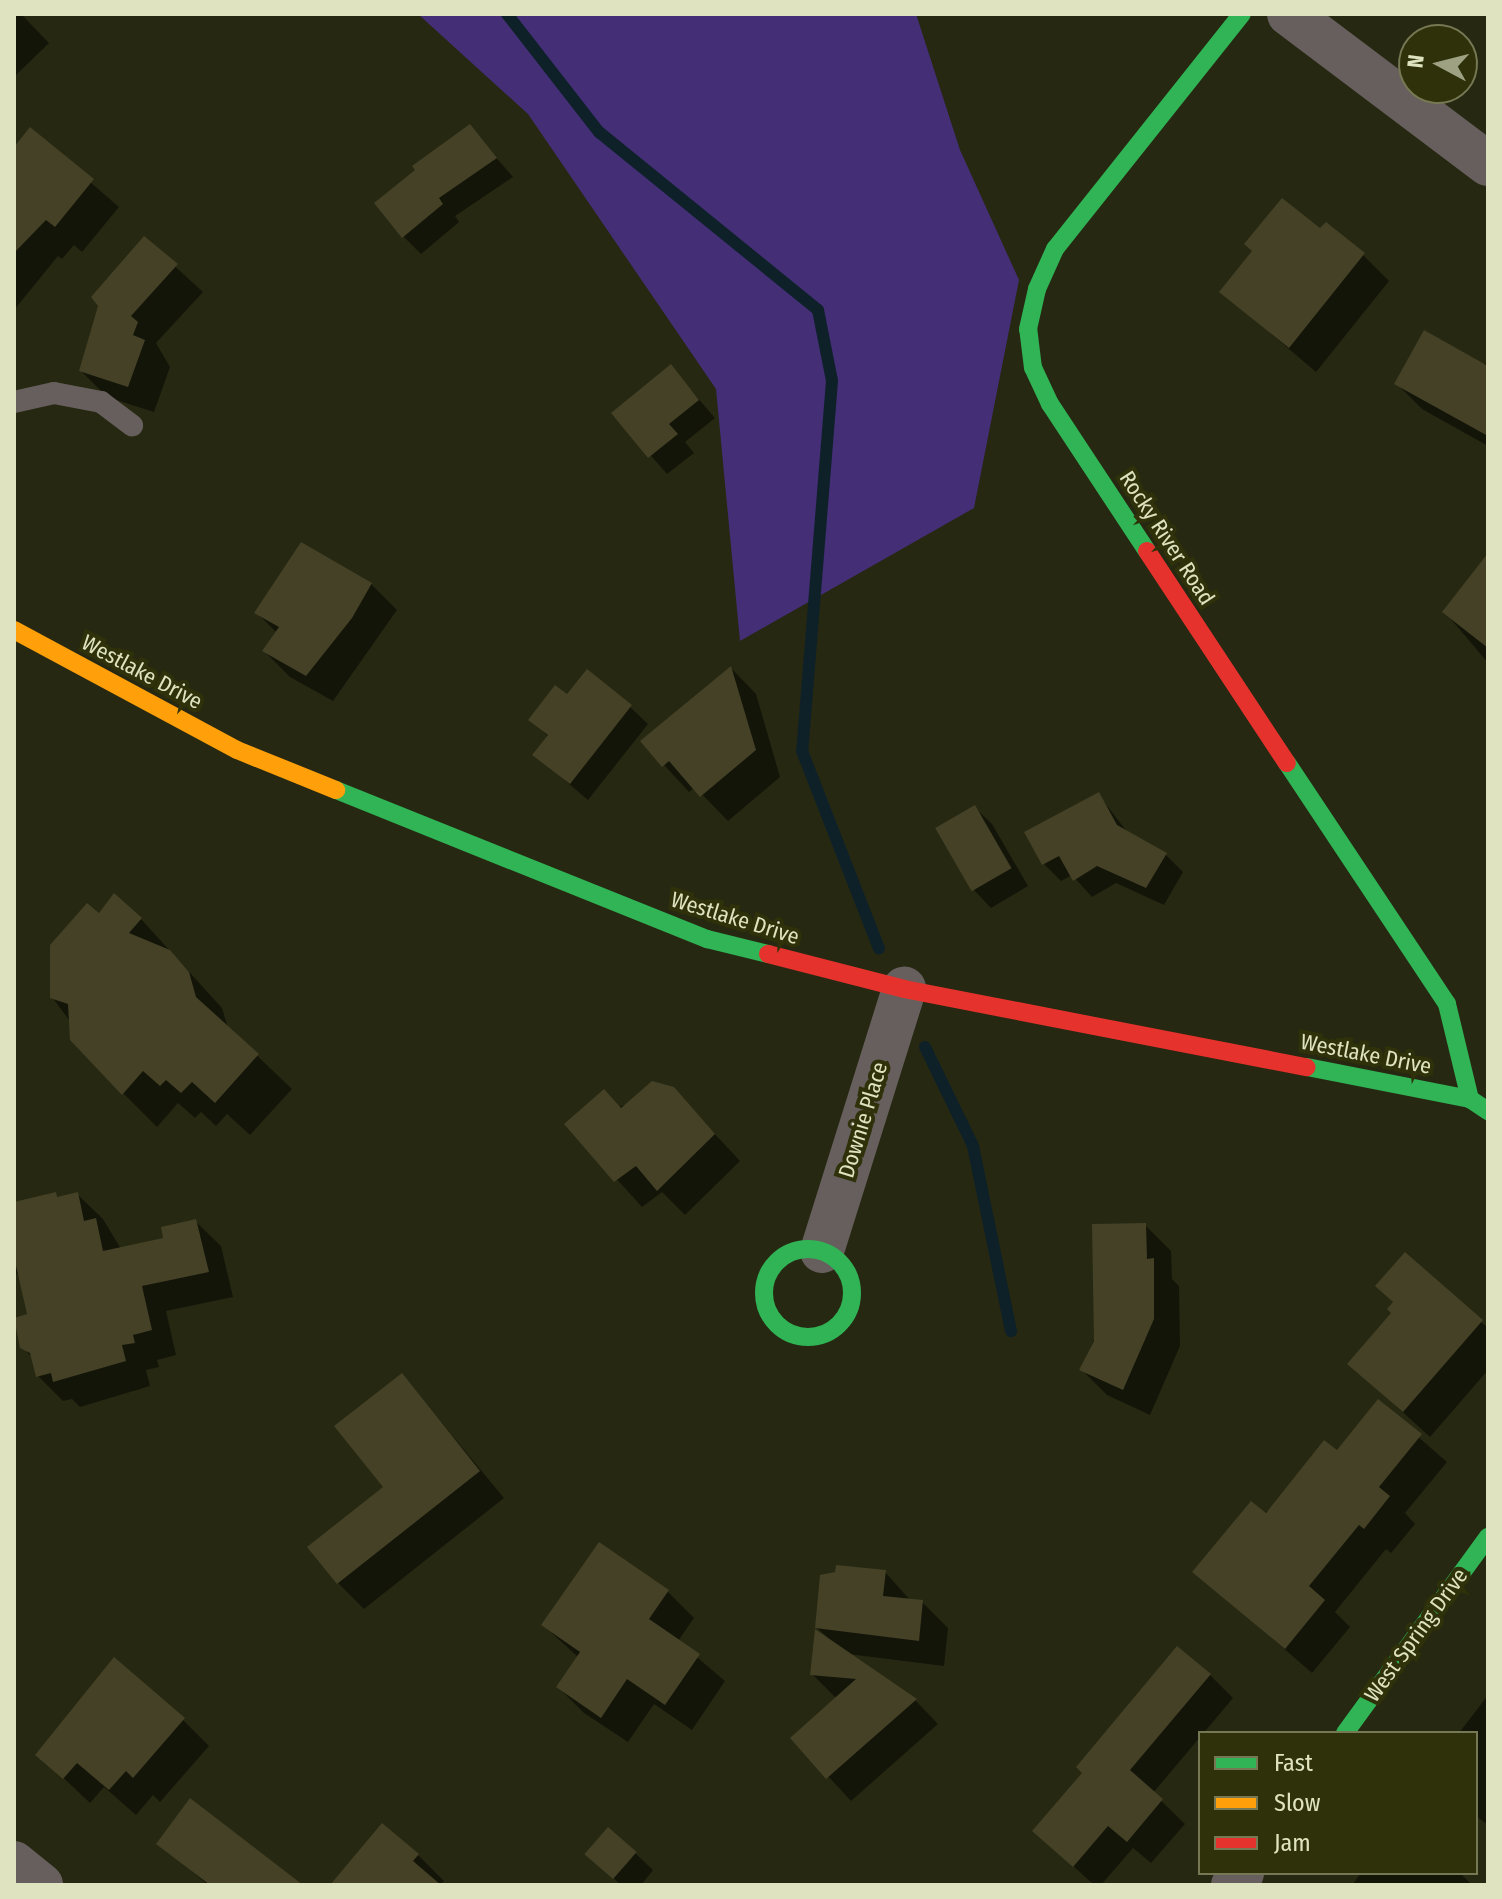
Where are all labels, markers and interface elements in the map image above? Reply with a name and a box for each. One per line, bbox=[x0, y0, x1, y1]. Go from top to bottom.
north arrow bbox=[1398, 24, 1478, 104]
text: N bbox=[1401, 53, 1430, 69]
street label: Rocky River Road bbox=[1114, 466, 1220, 610]
street label: Westlake Drive bbox=[77, 629, 207, 715]
street label: Westlake Drive bbox=[668, 886, 802, 950]
street label: Westlake Drive bbox=[1298, 1028, 1434, 1080]
street label: Downie Place bbox=[833, 1059, 893, 1181]
street label: West Spring Drive bbox=[1359, 1563, 1473, 1707]
legend bbox=[1198, 1731, 1478, 1875]
text: Fast bbox=[1274, 1749, 1313, 1777]
text: Slow bbox=[1274, 1789, 1320, 1817]
text: Jam bbox=[1274, 1829, 1311, 1857]

